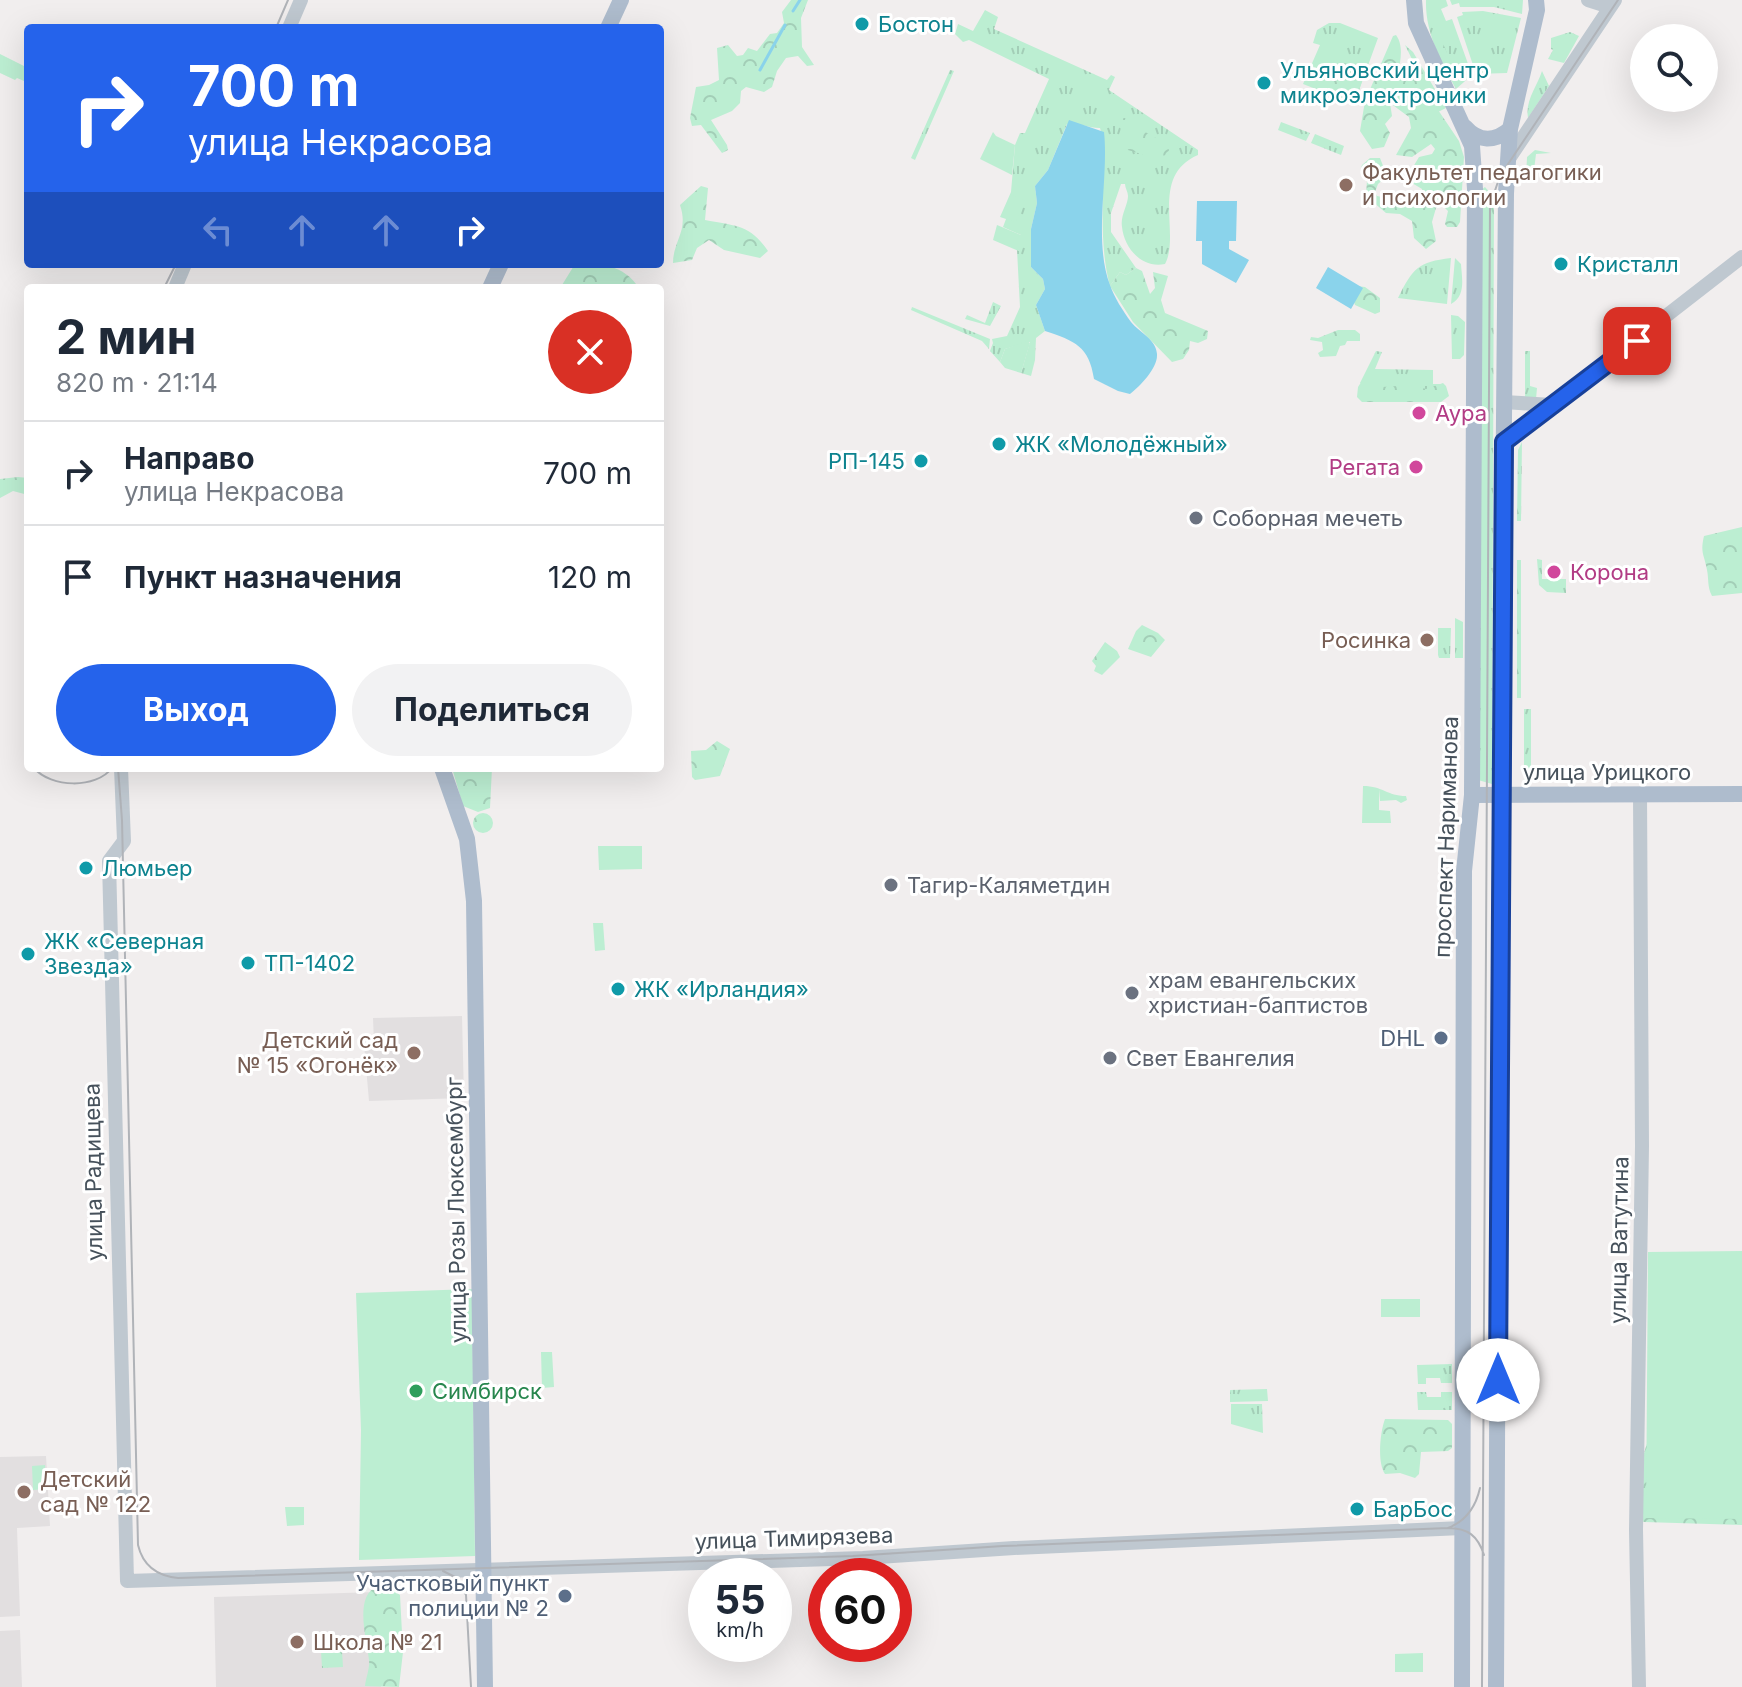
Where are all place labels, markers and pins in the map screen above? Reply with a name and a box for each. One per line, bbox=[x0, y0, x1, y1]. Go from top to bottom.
place label: Бостон bbox=[878, 11, 954, 37]
marker: Бостон bbox=[853, 15, 871, 33]
place label: Ульяновский центр микроэлектроники bbox=[1280, 57, 1489, 108]
marker: Ульяновский центр микроэлектроники bbox=[1255, 74, 1273, 92]
place label: Факультет педагогики и психологии bbox=[1362, 159, 1602, 210]
marker: Факультет педагогики и психологии bbox=[1337, 176, 1355, 194]
place label: Кристалл bbox=[1577, 251, 1679, 277]
marker: Кристалл bbox=[1552, 255, 1570, 273]
pin bbox=[1603, 307, 1671, 375]
place label: Аура bbox=[1435, 400, 1487, 426]
marker: Аура bbox=[1410, 404, 1428, 422]
place label: ЖК «Молодёжный» bbox=[1015, 431, 1228, 457]
marker: ЖК «Молодёжный» bbox=[990, 435, 1008, 453]
place label: РП-145 bbox=[828, 448, 905, 474]
marker: РП-145 bbox=[912, 452, 930, 470]
place label: Регата bbox=[1329, 454, 1400, 480]
marker: Регата bbox=[1407, 458, 1425, 476]
place label: Соборная мечеть bbox=[1212, 505, 1403, 531]
marker: Соборная мечеть bbox=[1187, 509, 1205, 527]
place label: Корона bbox=[1570, 559, 1649, 585]
marker: Корона bbox=[1545, 563, 1563, 581]
place label: Росинка bbox=[1321, 627, 1411, 653]
marker: Росинка bbox=[1418, 631, 1436, 649]
place label: Люмьер bbox=[102, 855, 193, 881]
marker: Люмьер bbox=[77, 859, 95, 877]
place label: Тагир-Каляметдин bbox=[907, 872, 1110, 898]
marker: Тагир-Каляметдин bbox=[882, 876, 900, 894]
place label: ЖК «Северная Звезда» bbox=[44, 928, 204, 979]
marker: ЖК «Северная Звезда» bbox=[19, 945, 37, 963]
place label: ТП-1402 bbox=[264, 950, 355, 976]
marker: ТП-1402 bbox=[239, 954, 257, 972]
place label: храм евангельских христиан-баптистов bbox=[1148, 967, 1368, 1018]
place label: ЖК «Ирландия» bbox=[634, 976, 809, 1002]
marker: ЖК «Ирландия» bbox=[609, 980, 627, 998]
marker: храм евангельских христиан-баптистов bbox=[1123, 984, 1141, 1002]
place label: DHL bbox=[1380, 1025, 1425, 1051]
place label: Детский сад № 15 «Огонёк» bbox=[237, 1027, 398, 1078]
marker: DHL bbox=[1432, 1029, 1450, 1047]
marker: Детский сад № 15 «Огонёк» bbox=[405, 1044, 423, 1062]
place label: Свет Евангелия bbox=[1126, 1045, 1295, 1071]
marker: Свет Евангелия bbox=[1101, 1049, 1119, 1067]
place label: Симбирск bbox=[432, 1378, 542, 1404]
marker: Симбирск bbox=[407, 1382, 425, 1400]
place label: Детский сад № 122 bbox=[40, 1466, 151, 1517]
marker: Детский сад № 122 bbox=[15, 1483, 33, 1501]
place label: БарБос bbox=[1373, 1496, 1453, 1522]
marker: БарБос bbox=[1348, 1500, 1366, 1518]
place label: Участковый пункт полиции № 2 bbox=[356, 1570, 550, 1621]
marker: Участковый пункт полиции № 2 bbox=[556, 1587, 574, 1605]
place label: Школа № 21 bbox=[313, 1629, 442, 1655]
marker: Школа № 21 bbox=[288, 1633, 306, 1651]

